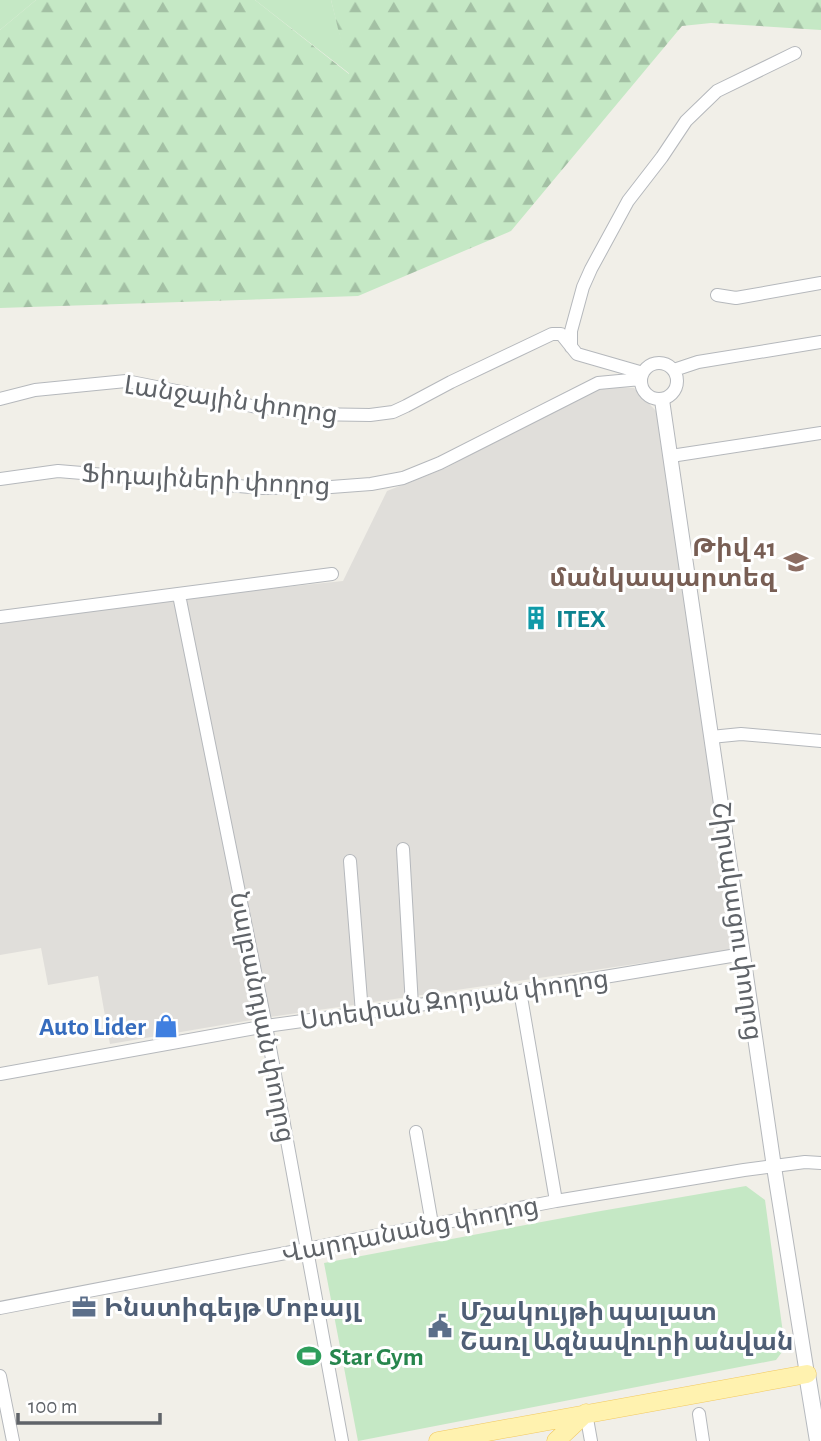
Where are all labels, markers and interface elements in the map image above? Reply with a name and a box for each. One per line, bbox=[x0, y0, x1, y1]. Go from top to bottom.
street label: Լանջային փողոց bbox=[122, 372, 339, 429]
street label: Ֆիդայիների փողոց bbox=[81, 461, 331, 500]
place label: Թիվ 41 մանկապարտեզ bbox=[549, 535, 777, 592]
school or university icon: Թիվ 41 մանկապարտեզ bbox=[782, 548, 810, 576]
building icon: ITEX bbox=[522, 604, 550, 632]
place label: ITEX bbox=[556, 606, 606, 632]
street label: Շիրակացու փողոց bbox=[706, 800, 767, 1042]
street label: Նալբանդյան փողոց bbox=[224, 890, 299, 1145]
street label: Ստեփան Զորյան փողոց bbox=[298, 965, 610, 1036]
shop icon: Auto Lider bbox=[152, 1012, 180, 1040]
place label: Auto Lider bbox=[39, 1014, 146, 1040]
street label: Վարդանանց փողոց bbox=[280, 1192, 541, 1269]
office icon: Ինստիգեյթ Մոբայլ bbox=[70, 1293, 98, 1321]
place label: Ինստիգեյթ Մոբայլ bbox=[104, 1295, 363, 1322]
place label: Մշակույթի պալատ Շառլ Ազնավուրի անվան bbox=[460, 1299, 794, 1356]
public building icon: Մշակույթի պալատ Շառլ Ազնավուրի անվան bbox=[426, 1312, 454, 1340]
sports icon: Star Gym bbox=[295, 1342, 323, 1370]
place label: Star Gym bbox=[329, 1344, 424, 1370]
scale bar bbox=[18, 1382, 159, 1426]
text: 100 m bbox=[28, 1396, 78, 1417]

